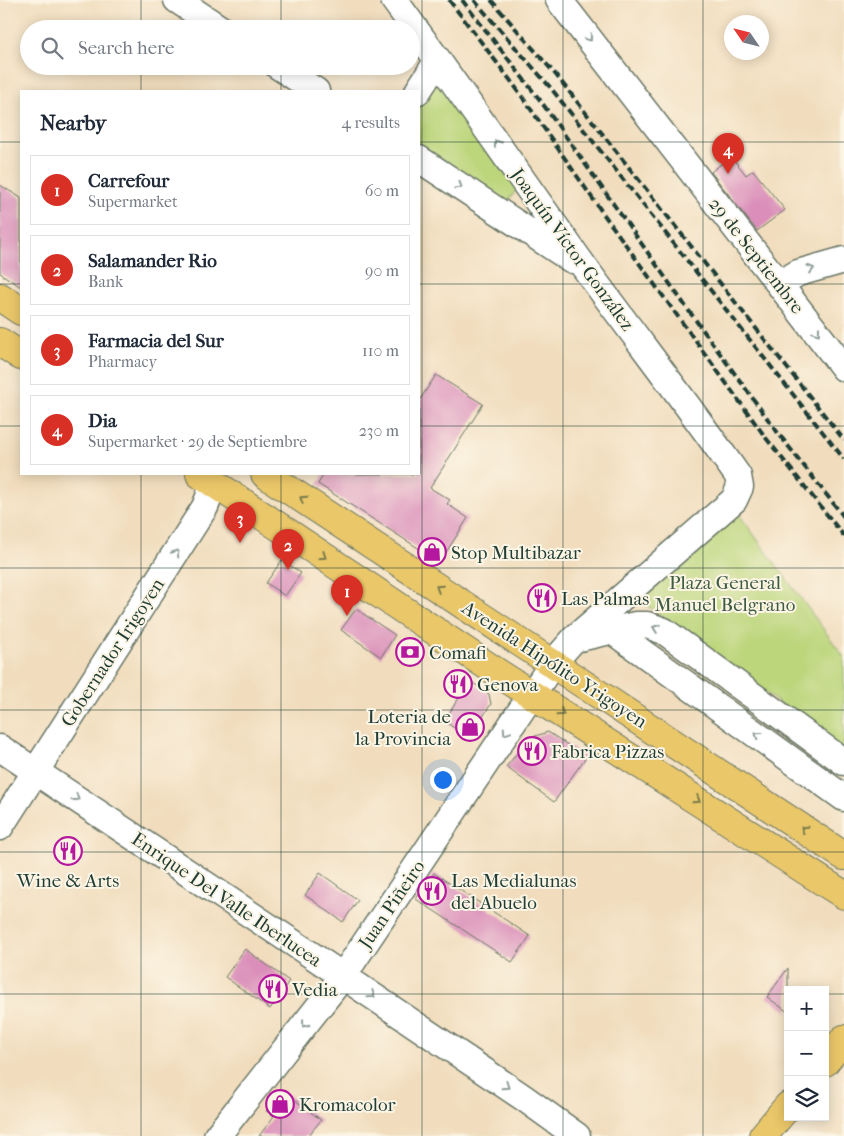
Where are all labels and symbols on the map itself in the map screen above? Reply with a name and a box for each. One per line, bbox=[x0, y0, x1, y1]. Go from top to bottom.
north arrow bbox=[724, 15, 769, 60]
one-way arrow bbox=[583, 33, 592, 42]
pin: 4 bbox=[712, 133, 744, 174]
one-way arrow bbox=[494, 139, 503, 149]
street label: Joaquín Víctor González bbox=[505, 163, 638, 335]
one-way arrow bbox=[454, 179, 463, 189]
street label: 29 de Septiembre bbox=[704, 193, 809, 318]
one-way arrow bbox=[806, 264, 815, 275]
one-way arrow bbox=[811, 326, 819, 335]
one-way arrow bbox=[299, 495, 308, 505]
pin: 3 bbox=[224, 502, 256, 543]
pin: 2 bbox=[272, 529, 304, 570]
shop icon: Stop Multibazar bbox=[417, 537, 447, 567]
place label: Stop Multibazar bbox=[451, 542, 582, 564]
one-way arrow bbox=[317, 549, 326, 559]
one-way arrow bbox=[169, 550, 179, 559]
park label: Plaza General Manuel Belgrano bbox=[655, 572, 796, 616]
street label: Gobernador Irigoyen bbox=[57, 574, 169, 731]
pin: 1 bbox=[331, 575, 363, 616]
restaurant icon: Las Palmas bbox=[527, 583, 557, 613]
one-way arrow bbox=[435, 585, 445, 594]
place label: Las Palmas bbox=[561, 588, 649, 610]
street label: Avenida Hipólito Yrigoyen bbox=[457, 596, 651, 733]
one-way arrow bbox=[652, 624, 661, 634]
bank icon: Comafi bbox=[395, 637, 425, 667]
place label: Comafi bbox=[429, 642, 487, 664]
restaurant icon: Genova bbox=[443, 669, 473, 699]
place label: Genova bbox=[477, 674, 538, 696]
place label: Loteria de la Provincia bbox=[354, 706, 451, 750]
one-way arrow bbox=[555, 706, 564, 716]
shop icon: Loteria de la Provincia bbox=[455, 712, 485, 742]
one-way arrow bbox=[503, 726, 512, 736]
one-way arrow bbox=[755, 733, 764, 741]
restaurant icon: Fabrica Pizzas bbox=[517, 736, 547, 766]
place label: Fabrica Pizzas bbox=[551, 741, 664, 763]
your location bbox=[430, 767, 456, 793]
one-way arrow bbox=[71, 792, 80, 801]
one-way arrow bbox=[692, 794, 701, 804]
one-way arrow bbox=[800, 825, 809, 835]
street label: Enrique Del Valle Iberlucea bbox=[127, 828, 326, 972]
restaurant icon: Wine & Arts bbox=[53, 836, 83, 866]
street label: Juan Piñeiro bbox=[353, 856, 430, 955]
place label: Wine & Arts bbox=[16, 870, 119, 892]
place label: Las Medialunas del Abuelo bbox=[451, 870, 576, 914]
restaurant icon: Las Medialunas del Abuelo bbox=[417, 876, 447, 906]
restaurant icon: Vedia bbox=[258, 974, 288, 1004]
place label: Vedia bbox=[291, 979, 338, 1001]
one-way arrow bbox=[366, 989, 375, 998]
one-way arrow bbox=[302, 1018, 310, 1027]
one-way arrow bbox=[501, 1080, 510, 1089]
shop icon: Kromacolor bbox=[265, 1089, 295, 1119]
place label: Kromacolor bbox=[299, 1094, 396, 1116]

